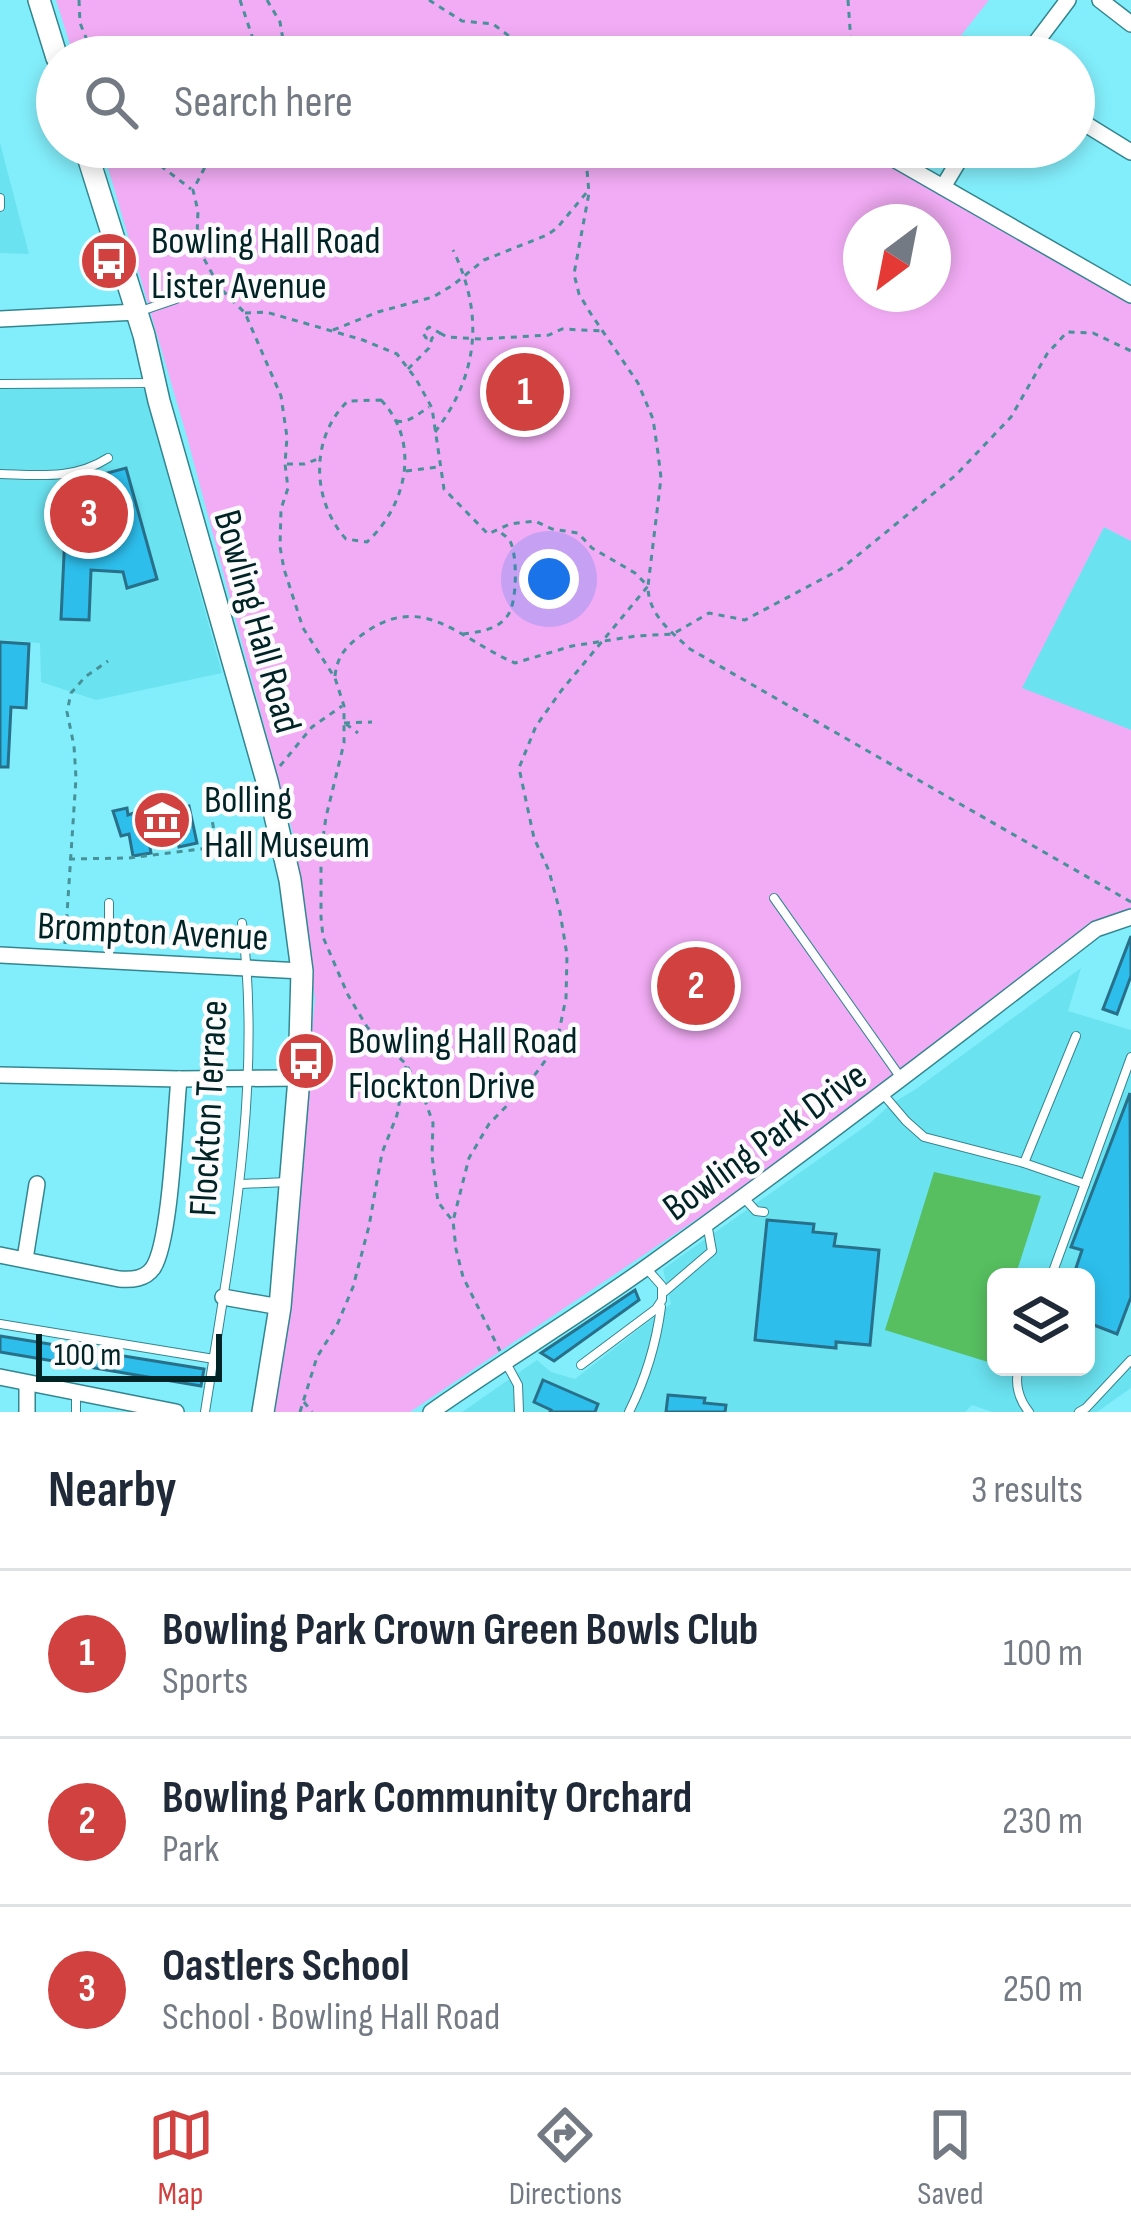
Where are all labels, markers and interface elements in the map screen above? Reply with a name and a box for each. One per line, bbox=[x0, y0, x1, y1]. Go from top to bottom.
search box bbox=[36, 36, 1095, 168]
icon: search bbox=[78, 69, 144, 135]
text: Search here bbox=[174, 75, 353, 130]
north arrow bbox=[843, 204, 951, 312]
place label: Bowling Hall Road Lister Avenue bbox=[151, 218, 381, 310]
bus stop icon: Bowling Hall Road Lister Avenue bbox=[78, 230, 140, 292]
pin: 1 bbox=[486, 347, 564, 437]
pin: 3 bbox=[50, 469, 128, 559]
street label: Bowling Hall Road bbox=[202, 505, 311, 739]
your location bbox=[519, 549, 579, 609]
place label: Bolling Hall Museum bbox=[204, 777, 370, 869]
museum icon: Bolling Hall Museum bbox=[131, 789, 193, 851]
street label: Brompton Avenue bbox=[36, 903, 270, 962]
pin: 2 bbox=[657, 941, 735, 1031]
street label: Flockton Terrace bbox=[180, 999, 239, 1217]
place label: Bowling Hall Road Flockton Drive bbox=[348, 1018, 578, 1110]
bus stop icon: Bowling Hall Road Flockton Drive bbox=[275, 1030, 337, 1092]
street label: Bowling Park Drive bbox=[654, 1052, 877, 1232]
map controls bbox=[987, 1268, 1095, 1376]
button: layers bbox=[987, 1268, 1095, 1376]
scale bar bbox=[36, 1328, 222, 1381]
text: 100 m bbox=[54, 1335, 121, 1375]
text: Nearby bbox=[48, 1460, 177, 1521]
text: 3 results bbox=[971, 1467, 1083, 1514]
text: Bowling Park Crown Green Bowls Club bbox=[162, 1603, 758, 1658]
text: 1 bbox=[79, 1630, 95, 1677]
text: 100 m bbox=[1003, 1630, 1083, 1677]
text: Sports bbox=[162, 1658, 248, 1705]
text: Bowling Park Community Orchard bbox=[162, 1771, 692, 1826]
text: 2 bbox=[78, 1798, 96, 1845]
text: 230 m bbox=[1002, 1798, 1083, 1845]
text: Park bbox=[162, 1826, 219, 1873]
text: Oastlers School bbox=[162, 1939, 409, 1994]
text: 3 bbox=[78, 1966, 96, 2013]
text: 250 m bbox=[1003, 1966, 1083, 2013]
text: School · Bowling Hall Road bbox=[162, 1994, 500, 2041]
tab: Map bbox=[148, 2102, 214, 2214]
tab: Directions bbox=[509, 2102, 622, 2214]
tab: Saved bbox=[917, 2102, 983, 2214]

